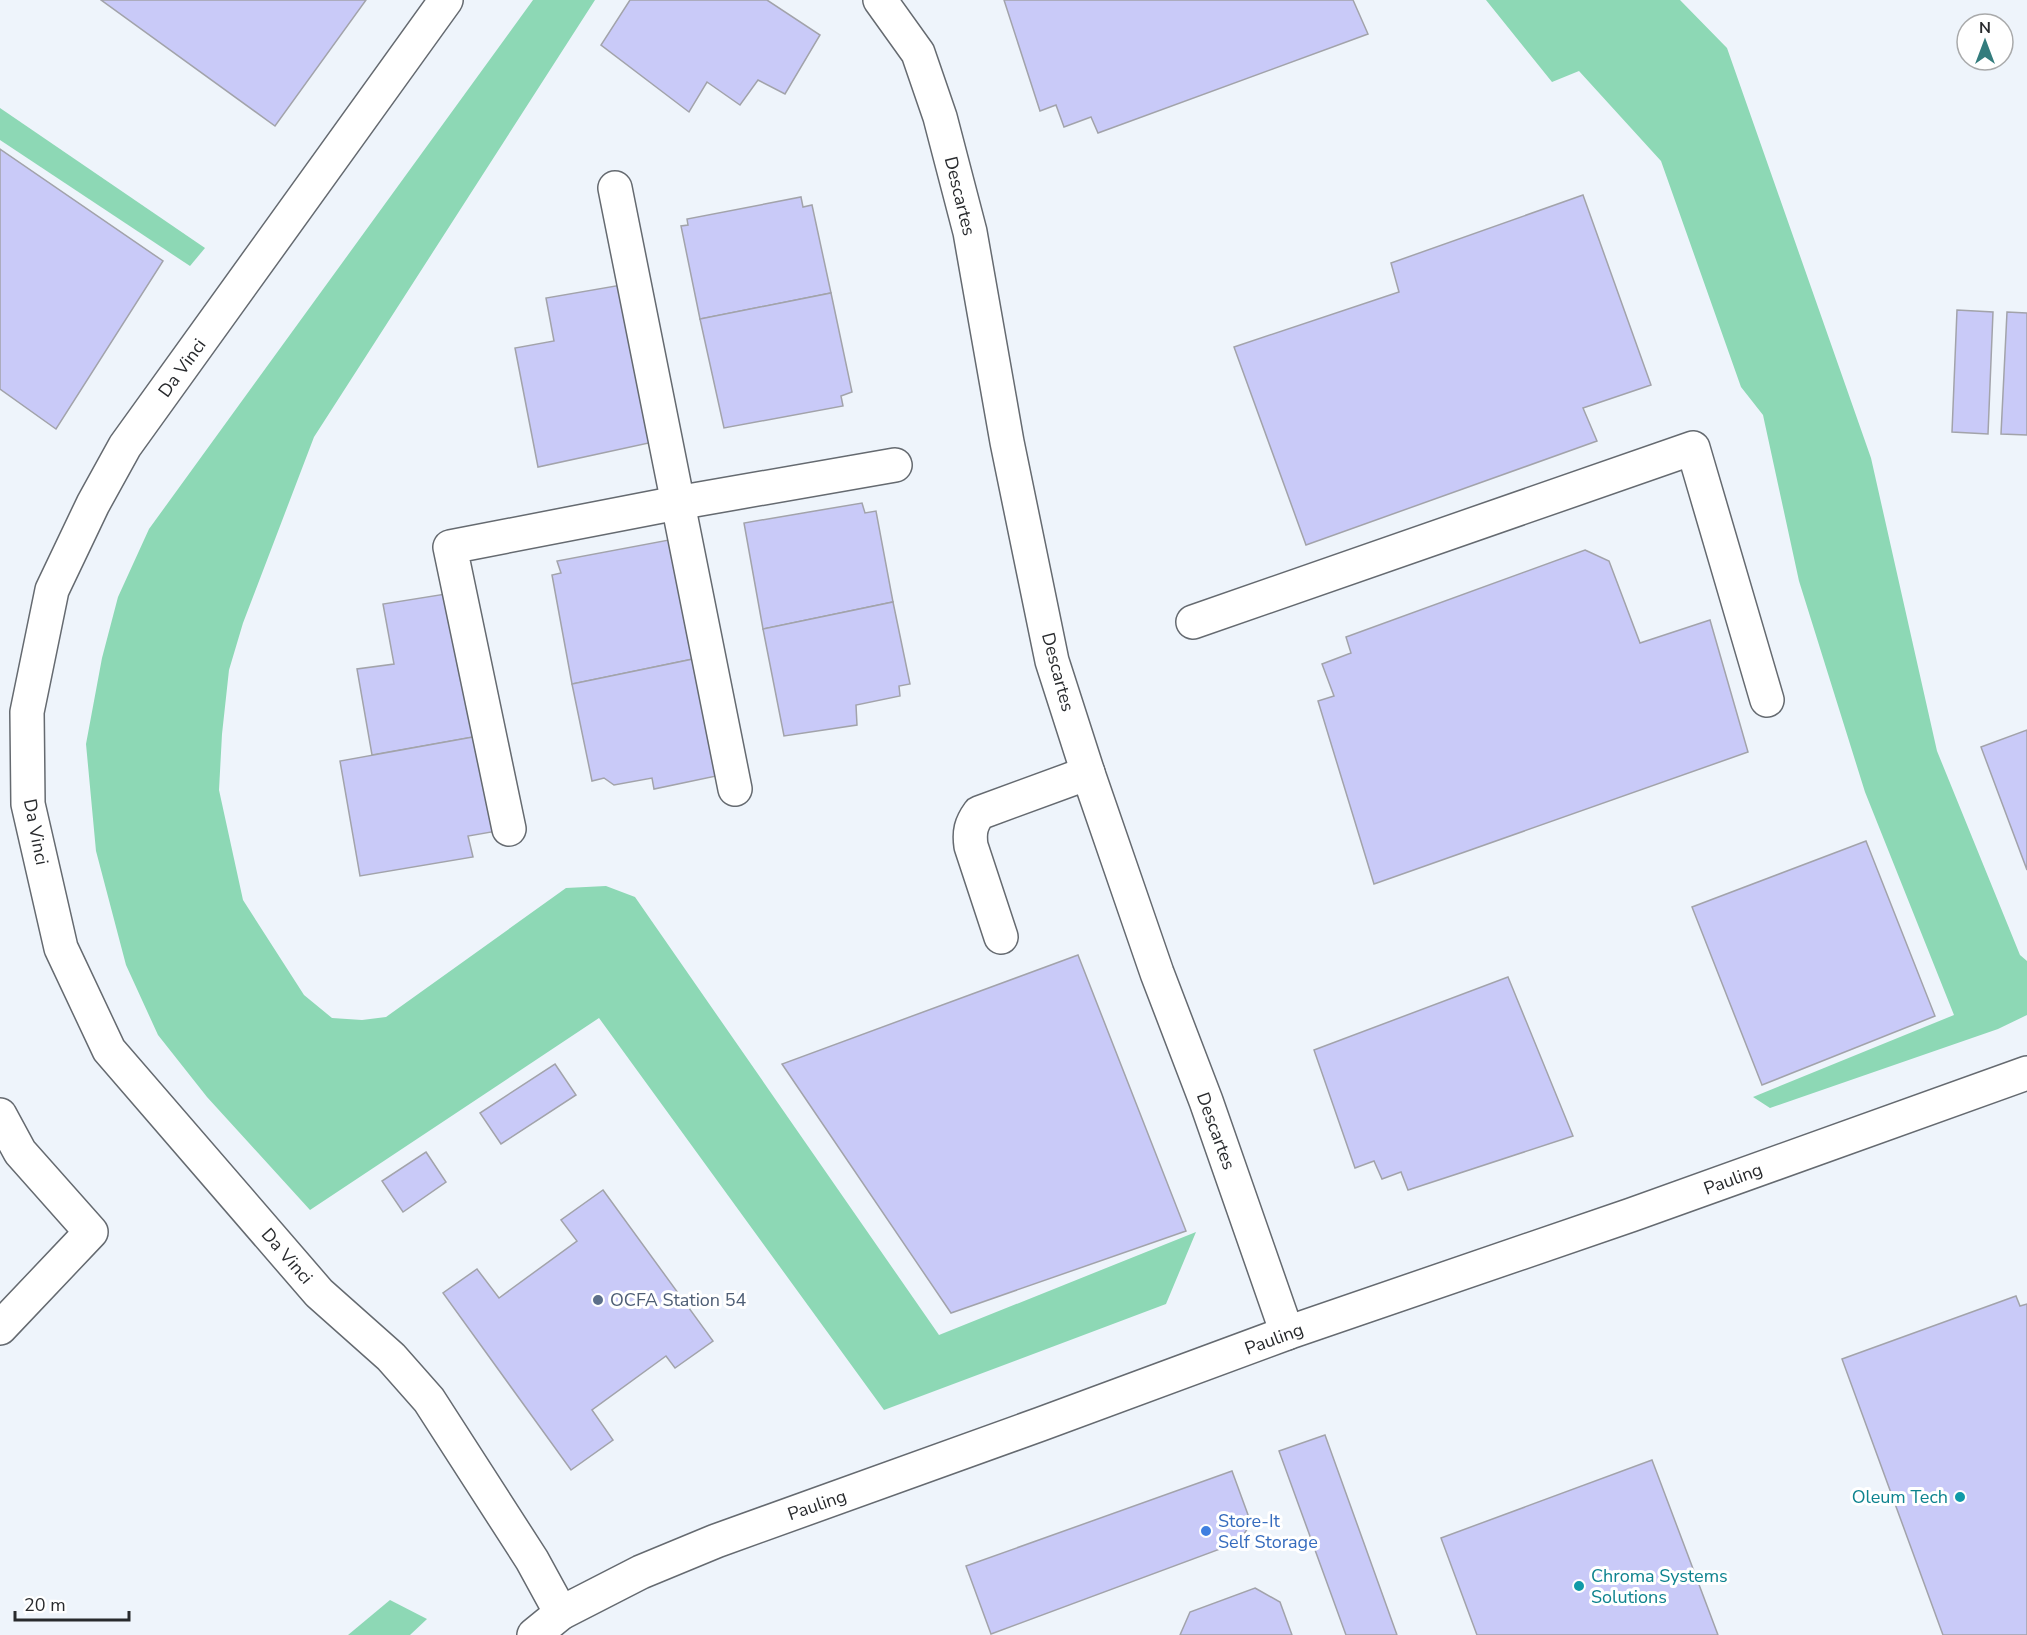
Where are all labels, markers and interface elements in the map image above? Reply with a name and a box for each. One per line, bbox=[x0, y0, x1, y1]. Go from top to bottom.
north arrow bbox=[1955, 12, 2015, 72]
text: N bbox=[1979, 17, 1991, 39]
street label: Descartes bbox=[939, 154, 981, 238]
street label: Da Vinci bbox=[153, 334, 211, 402]
street label: Descartes bbox=[1036, 630, 1080, 714]
street label: Da Vinci bbox=[18, 797, 54, 867]
street label: Descartes bbox=[1191, 1089, 1241, 1173]
street label: Pauling bbox=[1700, 1157, 1766, 1201]
street label: Da Vinci bbox=[256, 1223, 318, 1289]
place label: OCFA Station 54 bbox=[610, 1288, 747, 1312]
marker: OCFA Station 54 bbox=[591, 1293, 605, 1307]
street label: Pauling bbox=[1241, 1317, 1307, 1361]
street label: Pauling bbox=[784, 1484, 850, 1526]
place label: Oleum Tech bbox=[1852, 1485, 1948, 1509]
marker: Oleum Tech bbox=[1953, 1490, 1967, 1504]
place label: Store-It Self Storage bbox=[1218, 1509, 1318, 1554]
marker: Store-It Self Storage bbox=[1199, 1524, 1213, 1538]
place label: Chroma Systems Solutions bbox=[1591, 1564, 1728, 1609]
marker: Chroma Systems Solutions bbox=[1572, 1579, 1586, 1593]
scale bar bbox=[15, 1584, 129, 1622]
text: 20 m bbox=[24, 1593, 66, 1617]

